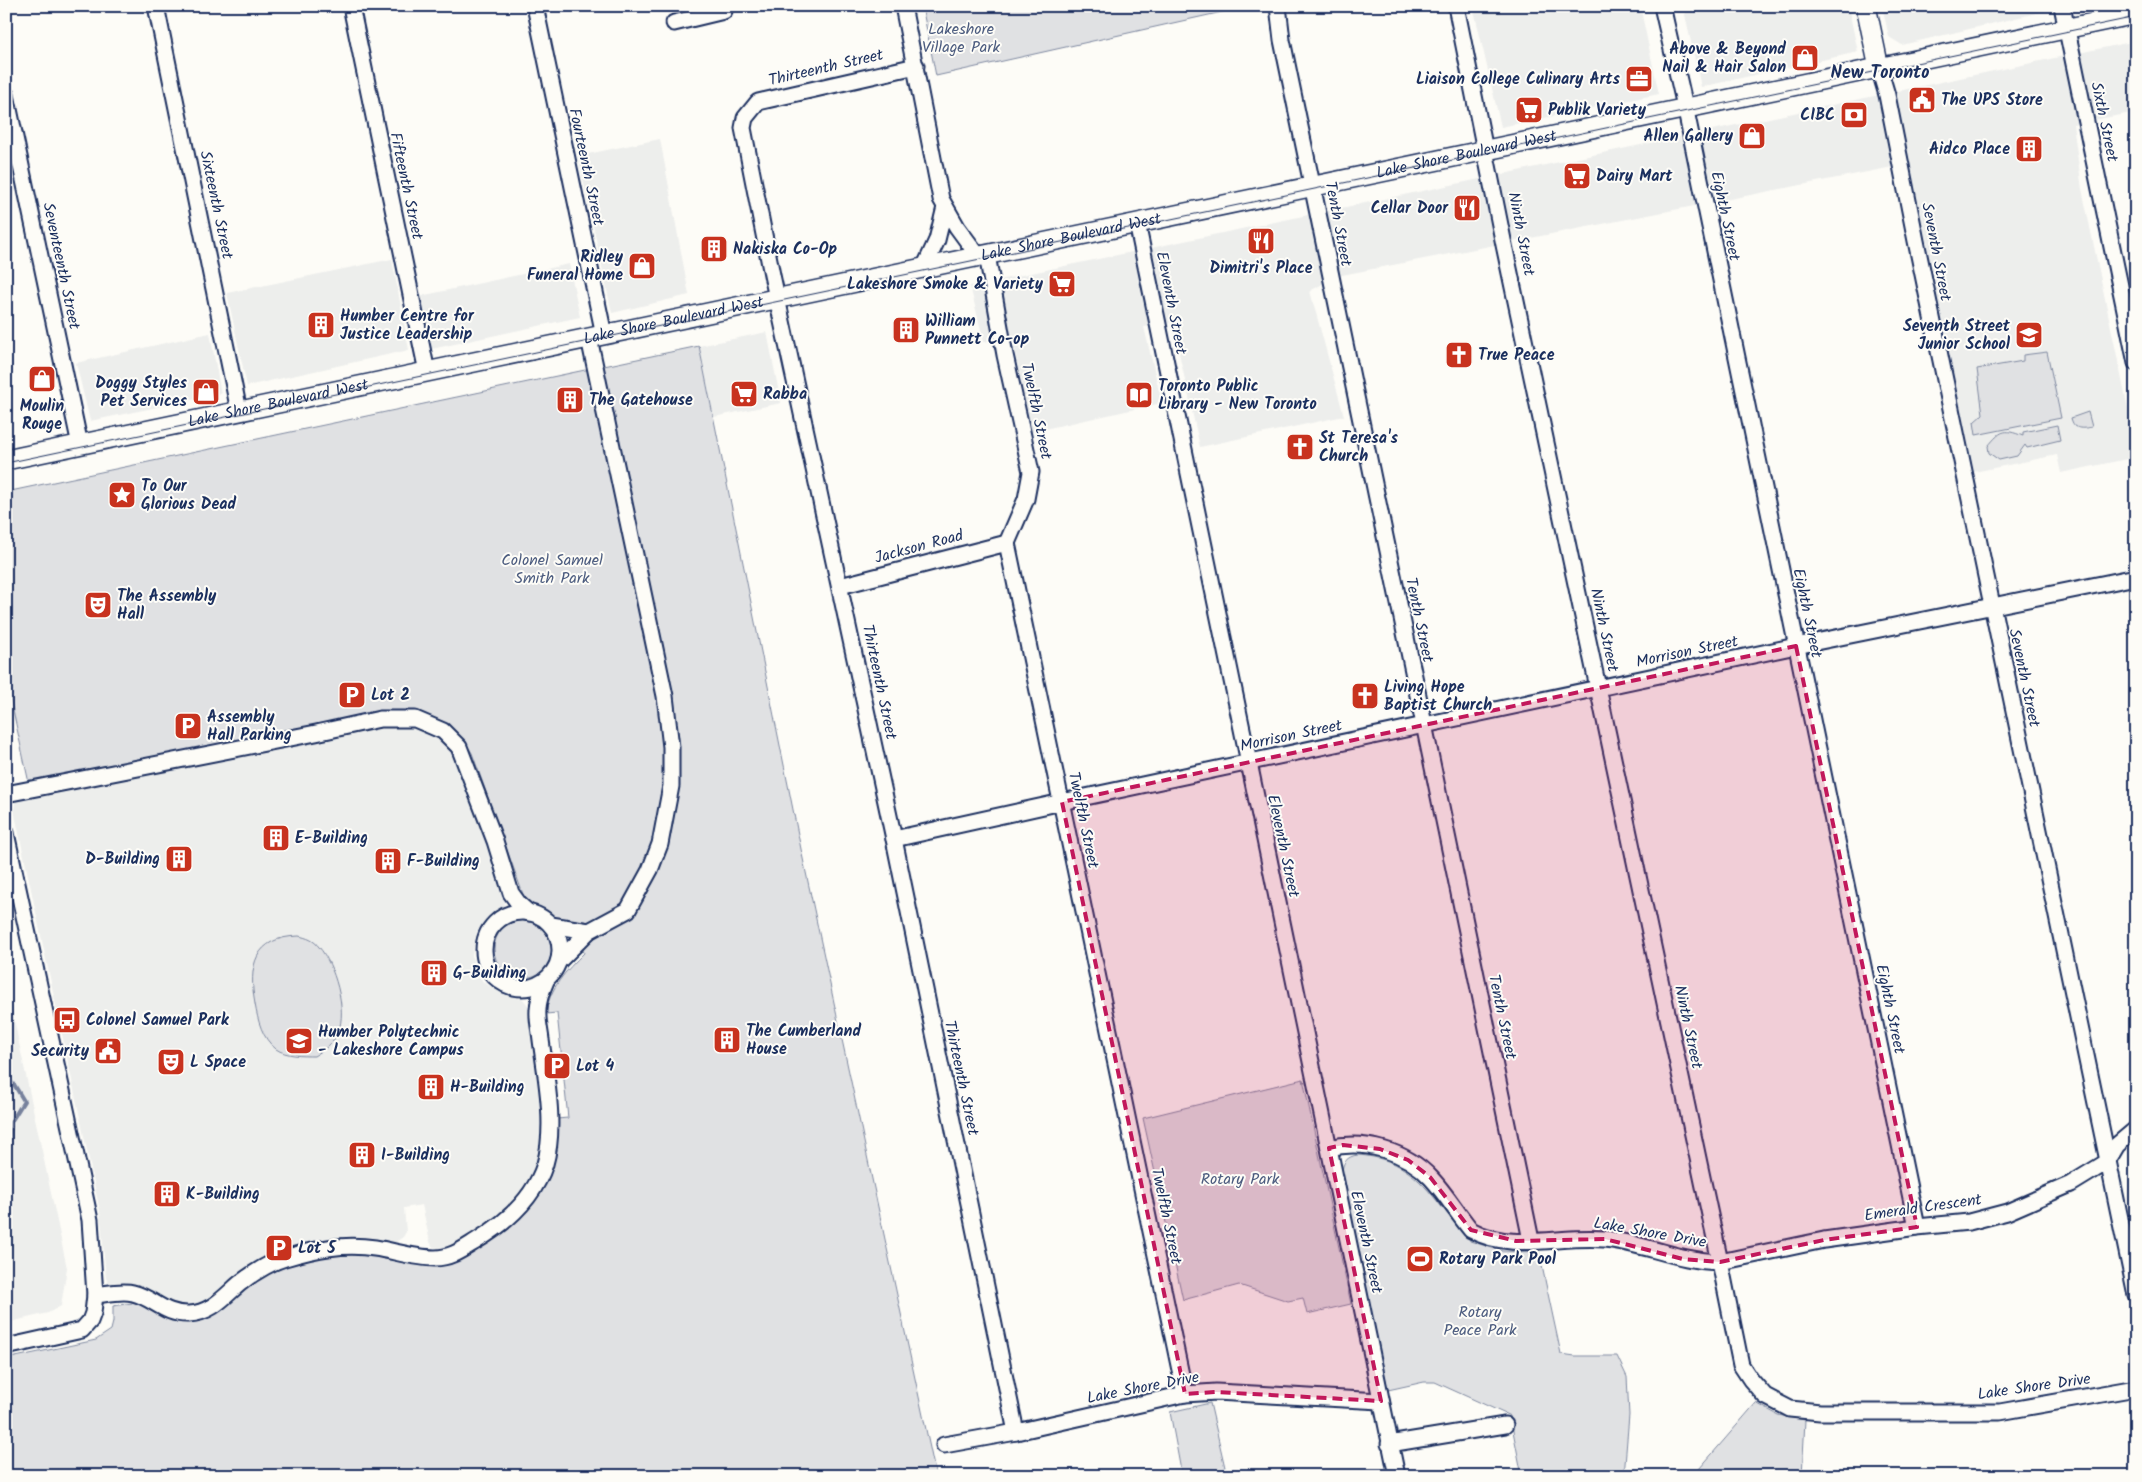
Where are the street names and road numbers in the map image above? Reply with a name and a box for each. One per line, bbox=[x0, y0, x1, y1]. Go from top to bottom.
street label: Thirteenth Street bbox=[766, 42, 887, 93]
street label: Sixth Street bbox=[2083, 80, 2125, 165]
street label: Fourteenth Street bbox=[561, 106, 611, 229]
street label: Lake Shore Boulevard West bbox=[1374, 123, 1560, 185]
street label: Fifteenth Street bbox=[382, 130, 430, 243]
street label: Sixteenth Street bbox=[192, 149, 240, 262]
street label: Eighth Street bbox=[1703, 169, 1747, 264]
street label: Tenth Street bbox=[1318, 179, 1359, 269]
street label: Ninth Street bbox=[1501, 190, 1542, 279]
street label: Seventeenth Street bbox=[35, 200, 87, 333]
street label: Seventh Street bbox=[1914, 201, 1958, 304]
street label: Lake Shore Boulevard West bbox=[978, 206, 1164, 268]
street label: Eleventh Street bbox=[1149, 249, 1193, 358]
street label: Lake Shore Boulevard West bbox=[581, 289, 767, 351]
street label: Twelfth Street bbox=[1014, 360, 1059, 462]
street label: Lake Shore Boulevard West bbox=[186, 372, 371, 434]
street label: Jackson Road bbox=[872, 523, 967, 571]
street label: Eighth Street bbox=[1785, 566, 1829, 661]
street label: Tenth Street bbox=[1398, 575, 1440, 665]
street label: Ninth Street bbox=[1583, 586, 1625, 675]
street label: Thirteenth Street bbox=[855, 622, 904, 743]
street label: Seventh Street bbox=[2001, 627, 2047, 730]
street label: Morrison Street bbox=[1634, 629, 1741, 675]
street label: Morrison Street bbox=[1238, 713, 1345, 759]
street label: Twelfth Street bbox=[1061, 769, 1106, 871]
street label: Eleventh Street bbox=[1260, 792, 1306, 901]
street label: Eighth Street bbox=[1868, 962, 1912, 1057]
street label: Tenth Street bbox=[1481, 972, 1523, 1062]
street label: Ninth Street bbox=[1667, 983, 1709, 1072]
street label: Thirteenth Street bbox=[937, 1018, 986, 1139]
street label: Twelfth Street bbox=[1144, 1165, 1189, 1267]
street label: Emerald Crescent bbox=[1863, 1187, 1984, 1229]
street label: Eleventh Street bbox=[1343, 1188, 1389, 1297]
street label: Lake Shore Drive bbox=[1592, 1211, 1708, 1255]
street label: Lake Shore Drive bbox=[1085, 1365, 1201, 1411]
street label: Lake Shore Drive bbox=[1976, 1367, 2092, 1407]

